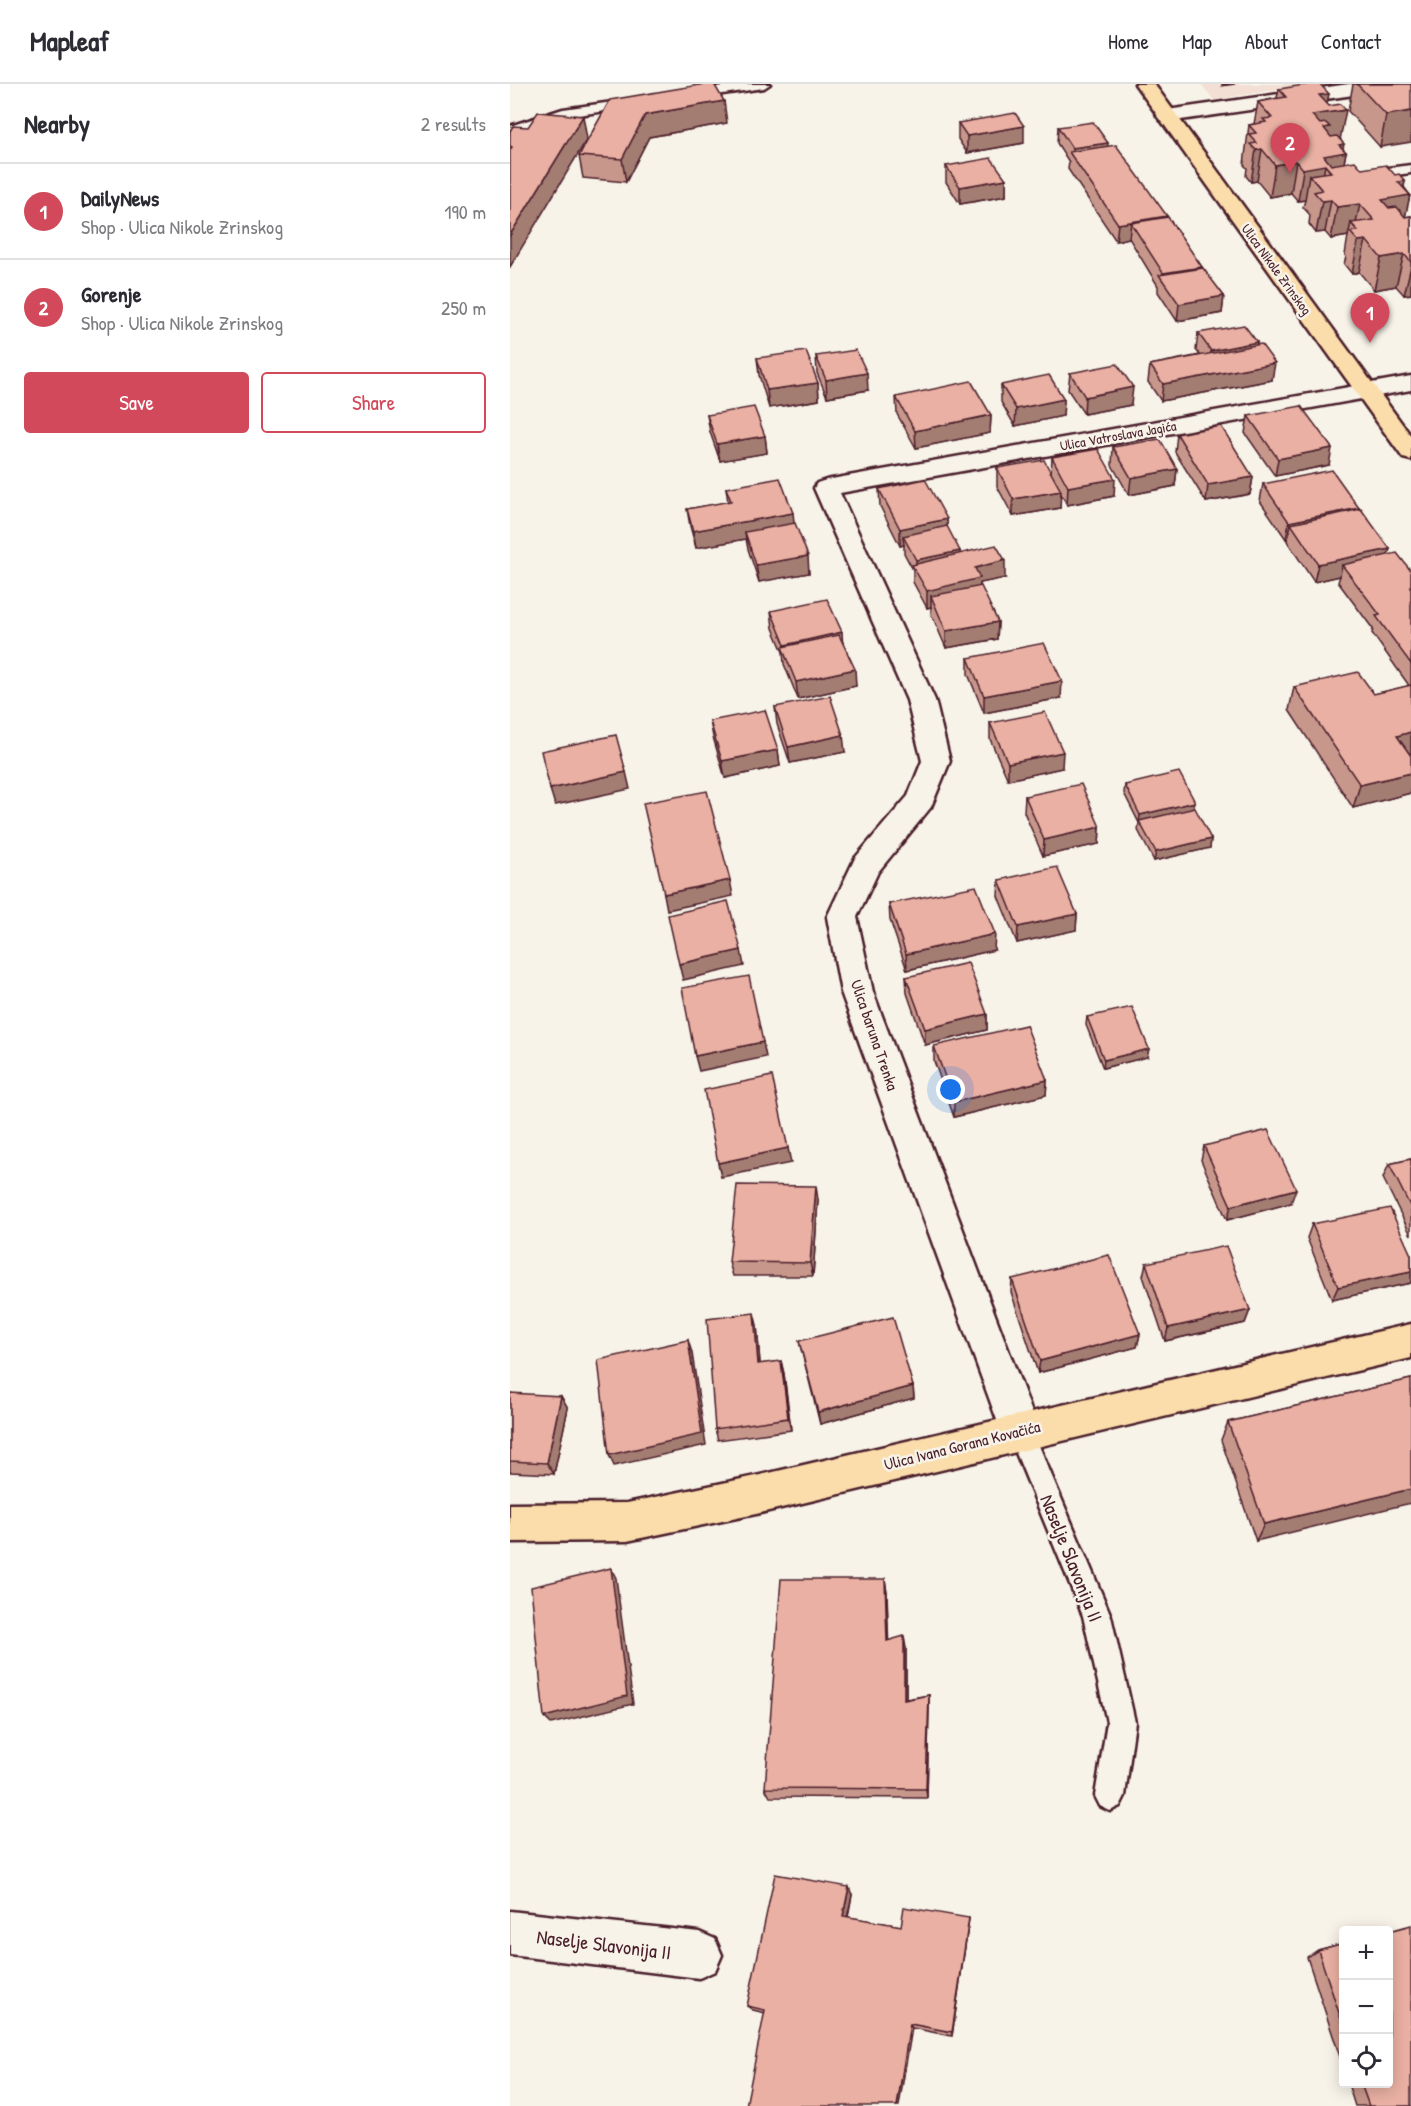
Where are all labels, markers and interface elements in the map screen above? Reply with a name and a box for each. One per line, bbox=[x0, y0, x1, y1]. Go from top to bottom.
text: Mapleaf bbox=[30, 22, 109, 60]
text: Home bbox=[1108, 27, 1149, 56]
text: Map bbox=[1182, 27, 1212, 56]
text: About bbox=[1245, 27, 1288, 56]
text: Contact bbox=[1321, 27, 1381, 56]
text: Nearby bbox=[24, 106, 90, 141]
text: 2 results bbox=[421, 110, 486, 137]
pin: 2 bbox=[1270, 124, 1310, 173]
text: DailyNews bbox=[81, 183, 159, 213]
text: 1 bbox=[40, 198, 47, 225]
text: 190 m bbox=[444, 198, 486, 225]
text: Shop · Ulica Nikole Zrinskog bbox=[81, 213, 283, 240]
street label: Ulica Nikole Zrinskog bbox=[1237, 220, 1317, 319]
text: Gorenje bbox=[81, 279, 142, 309]
text: 2 bbox=[39, 294, 48, 321]
text: 250 m bbox=[441, 294, 486, 321]
pin: 1 bbox=[1350, 294, 1390, 343]
text: Shop · Ulica Nikole Zrinskog bbox=[81, 309, 283, 336]
button: Save bbox=[24, 372, 249, 433]
button: Share bbox=[261, 372, 486, 433]
street label: Ulica Vatroslava Jagića bbox=[1058, 415, 1178, 456]
street label: Ulica baruna Trenka bbox=[846, 977, 904, 1093]
your location bbox=[936, 1075, 965, 1104]
street label: Ulica Ivana Gorana Kovačića bbox=[882, 1415, 1042, 1475]
street label: Naselje Slavonija II bbox=[1034, 1490, 1110, 1626]
street label: Naselje Slavonija II bbox=[535, 1922, 673, 1966]
map controls bbox=[1339, 1926, 1393, 2088]
button: + bbox=[1339, 1926, 1393, 1980]
button: − bbox=[1339, 1980, 1393, 2034]
button: locate bbox=[1339, 2034, 1393, 2088]

